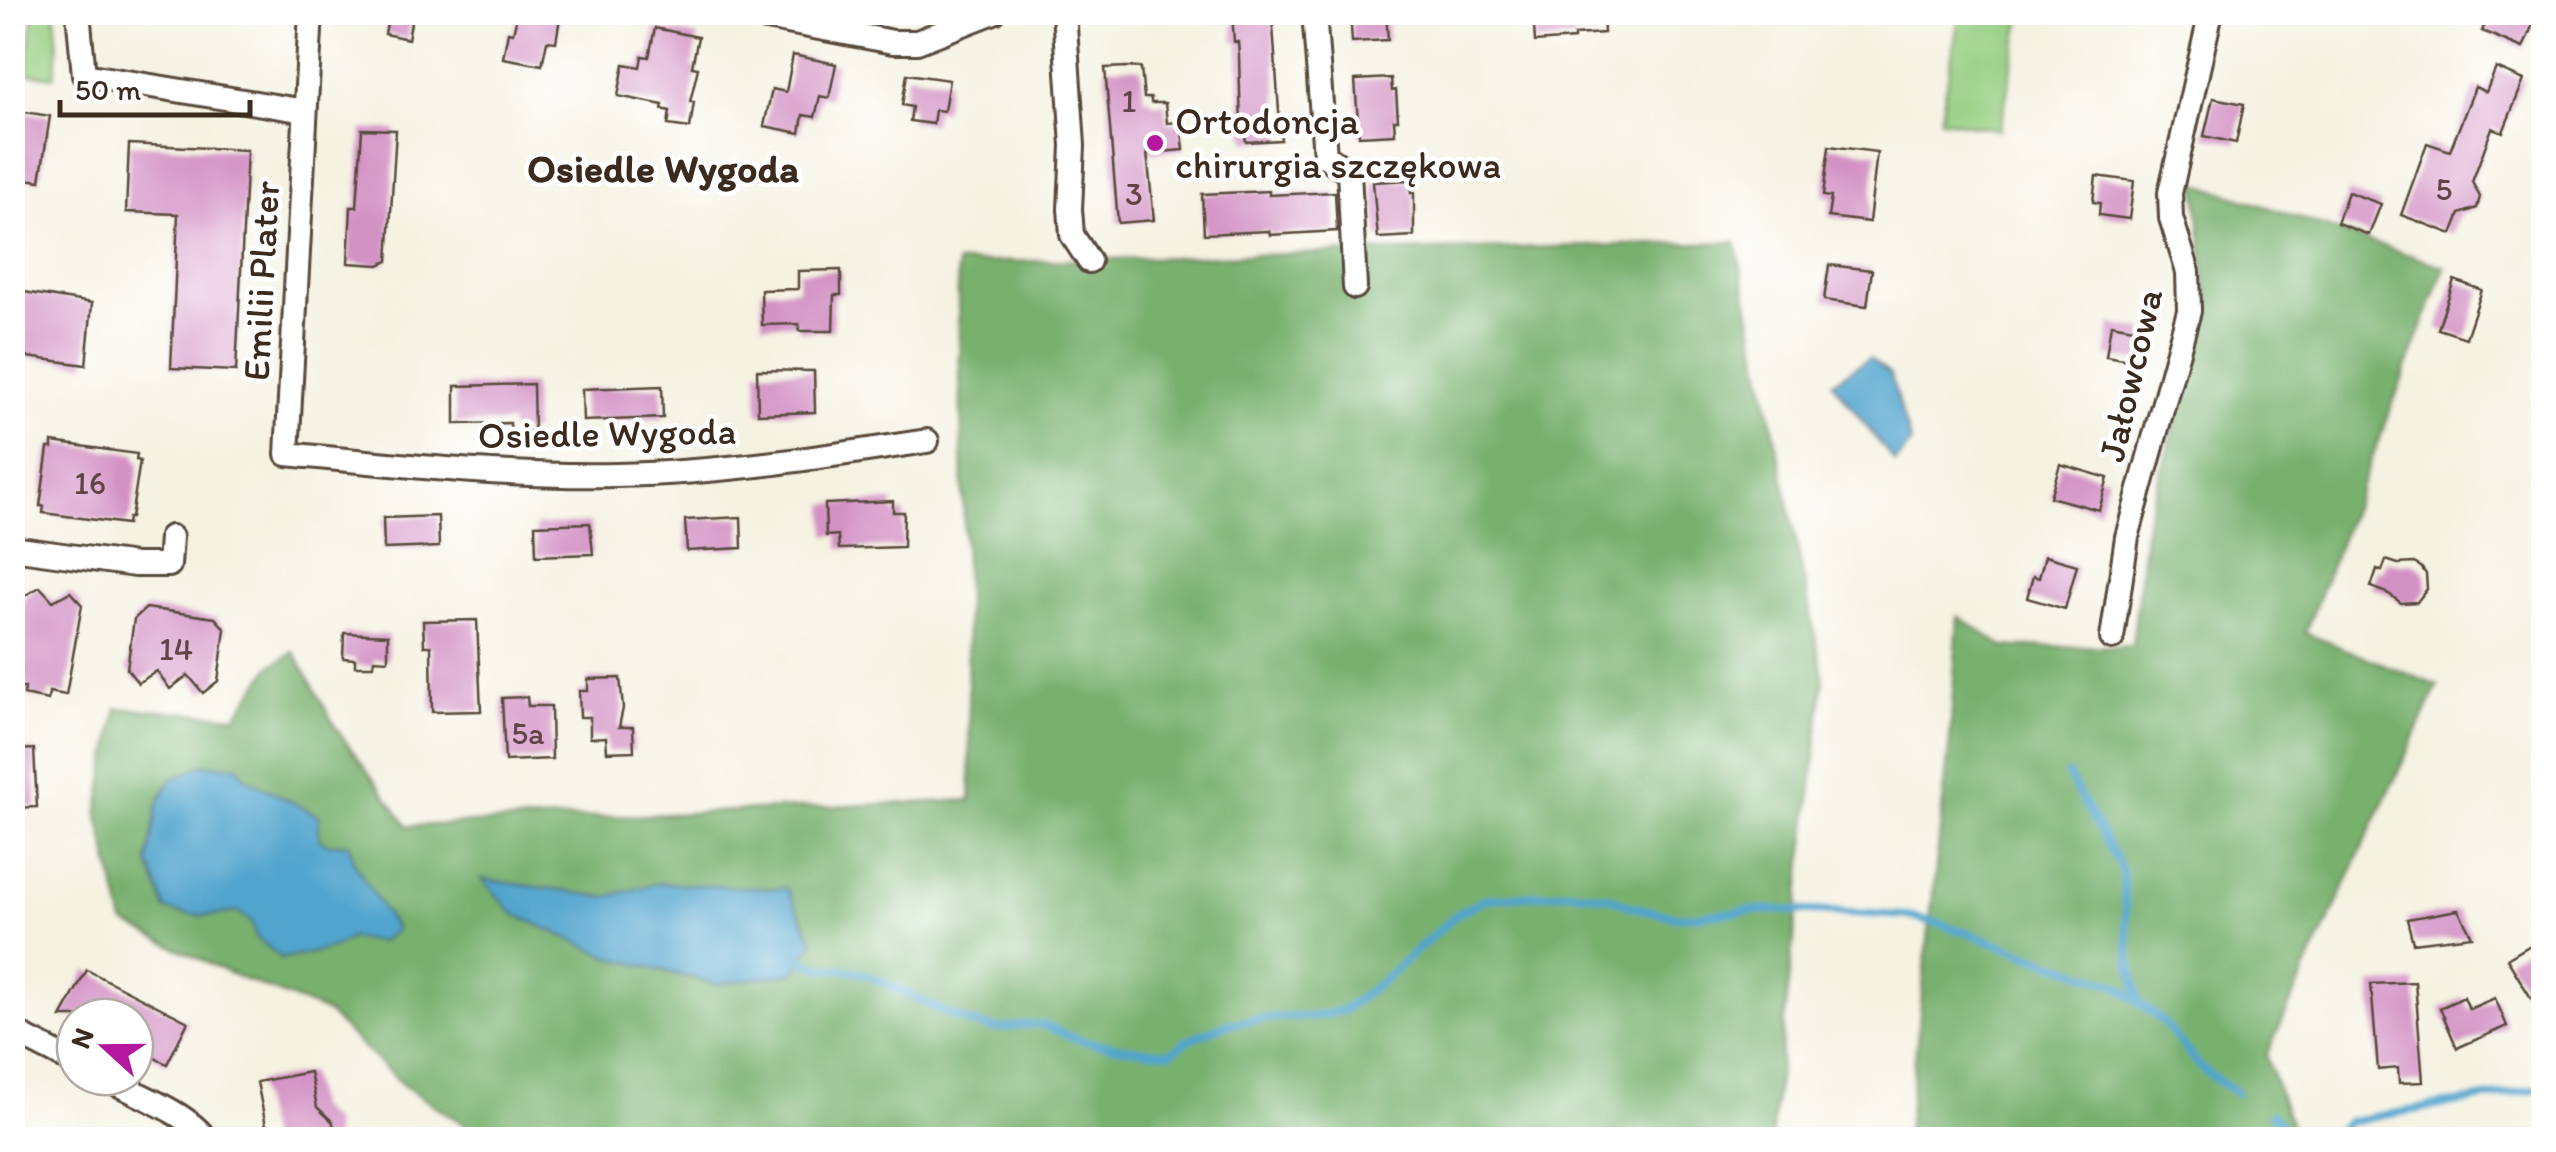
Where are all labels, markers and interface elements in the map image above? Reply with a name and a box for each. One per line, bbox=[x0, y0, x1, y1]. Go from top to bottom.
scale bar bbox=[60, 55, 250, 117]
text: 50 m bbox=[75, 71, 141, 108]
house number: 1 bbox=[1122, 82, 1137, 120]
place label: Ortodoncja chirurgia szczękowa bbox=[1175, 98, 1501, 188]
marker: Ortodoncja chirurgia szczękowa bbox=[1144, 132, 1166, 154]
district label: Osiedle Wygoda bbox=[527, 144, 799, 192]
house number: 5 bbox=[2436, 170, 2452, 208]
house number: 3 bbox=[1125, 175, 1143, 213]
street label: Emilii Plater bbox=[233, 179, 289, 382]
street label: Jałowcowa bbox=[2088, 284, 2172, 466]
street label: Osiedle Wygoda bbox=[477, 408, 737, 458]
house number: 16 bbox=[74, 464, 106, 502]
house number: 14 bbox=[159, 630, 193, 668]
house number: 5a bbox=[511, 714, 545, 752]
north arrow bbox=[55, 997, 155, 1097]
text: N bbox=[62, 1023, 101, 1053]

